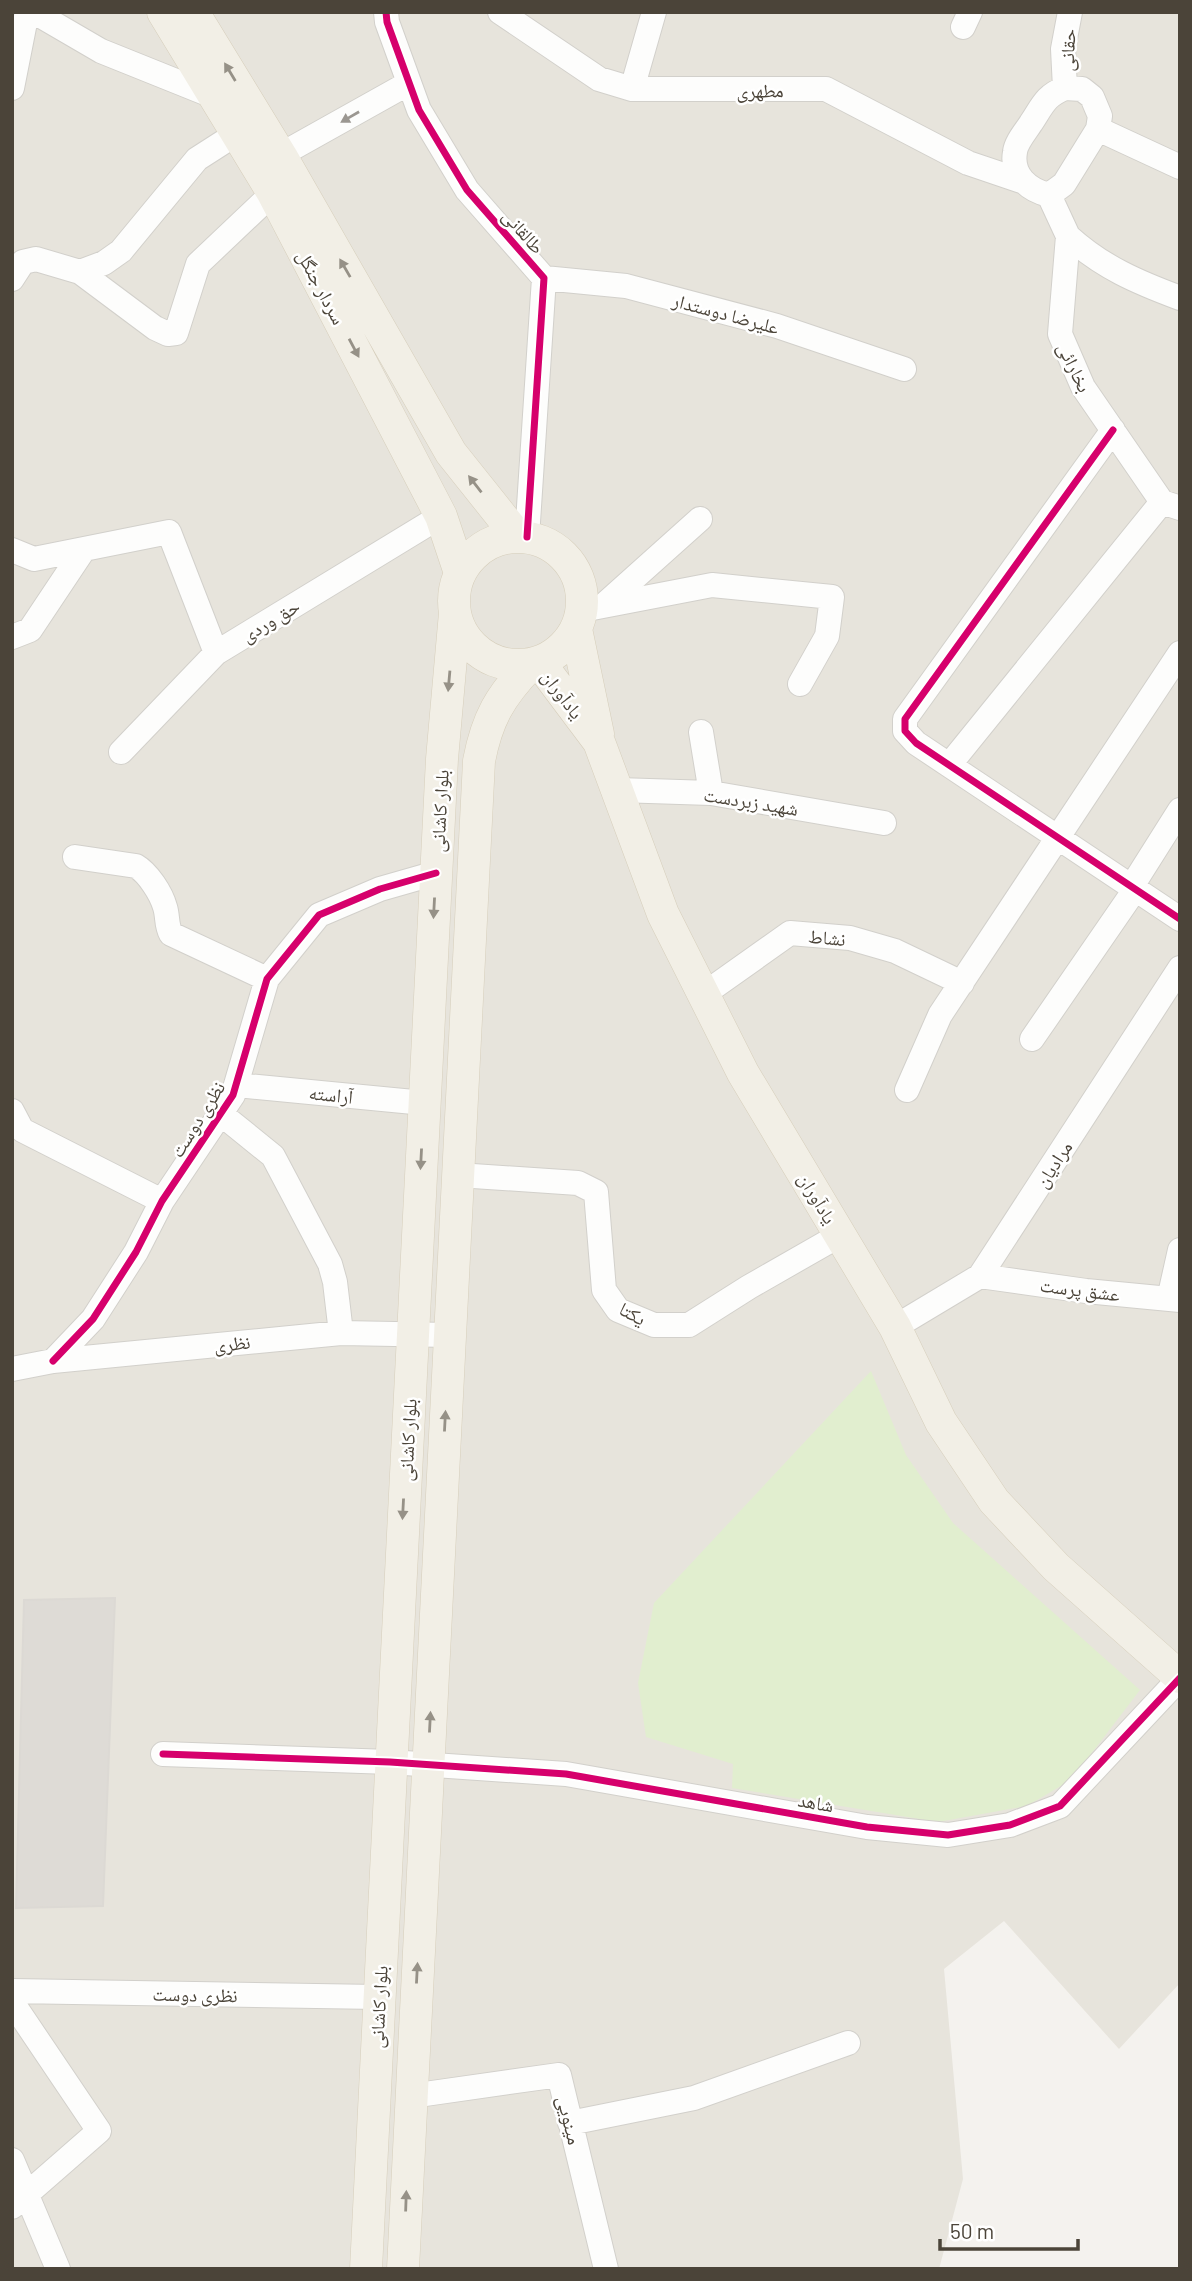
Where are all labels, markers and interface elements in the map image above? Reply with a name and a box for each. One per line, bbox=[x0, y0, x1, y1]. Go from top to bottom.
street label: حقانی bbox=[1054, 28, 1081, 72]
one-way arrow bbox=[223, 63, 236, 82]
street label: مطهری bbox=[736, 78, 784, 103]
one-way arrow bbox=[340, 111, 359, 123]
street label: طالقانی bbox=[498, 204, 550, 259]
street label: سردار جنگل bbox=[292, 246, 351, 329]
one-way arrow bbox=[339, 259, 351, 278]
street label: علیرضا دوستدار bbox=[669, 287, 782, 339]
one-way arrow bbox=[348, 338, 359, 358]
street label: بخارائی bbox=[1052, 338, 1097, 396]
one-way arrow bbox=[468, 475, 483, 493]
street label: حق وردی bbox=[237, 594, 304, 647]
street label: یادآوران bbox=[536, 665, 589, 724]
one-way arrow bbox=[443, 670, 454, 692]
street label: بلوار کاشانی bbox=[425, 769, 454, 853]
street label: شهید زبردست bbox=[702, 782, 800, 821]
one-way arrow bbox=[429, 897, 440, 919]
street label: نشاط bbox=[807, 924, 847, 950]
street label: نظری دوست bbox=[165, 1077, 230, 1162]
street label: آراسته bbox=[308, 1080, 355, 1109]
street label: مرادیان bbox=[1029, 1136, 1077, 1192]
one-way arrow bbox=[416, 1148, 427, 1170]
street label: یادآوران bbox=[793, 1168, 842, 1228]
street label: عشق پرست bbox=[1039, 1273, 1122, 1307]
street label: یکتا bbox=[616, 1296, 650, 1330]
street label: نظری bbox=[213, 1330, 252, 1357]
street label: بلوار کاشانی bbox=[393, 1398, 422, 1482]
one-way arrow bbox=[440, 1410, 451, 1432]
one-way arrow bbox=[398, 1498, 409, 1520]
one-way arrow bbox=[424, 1710, 435, 1732]
street label: شاهد bbox=[796, 1788, 836, 1816]
one-way arrow bbox=[411, 1962, 422, 1984]
street label: بلوار کاشانی bbox=[364, 1965, 393, 2049]
street label: نظری دوست bbox=[152, 1982, 238, 2007]
street label: مینویی bbox=[552, 2093, 587, 2147]
one-way arrow bbox=[401, 2189, 412, 2211]
scale bar bbox=[940, 2208, 1078, 2252]
text: 50 m bbox=[950, 2218, 994, 2243]

